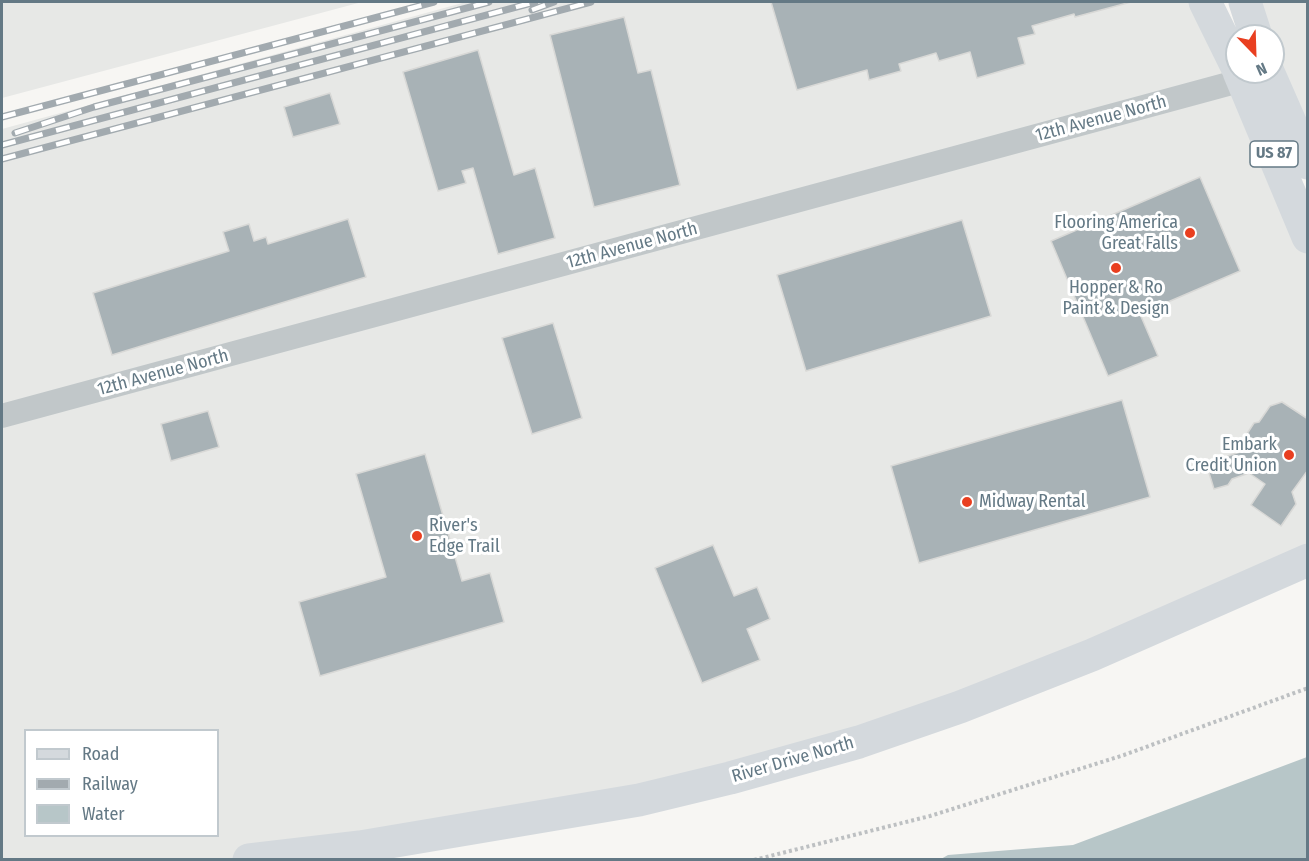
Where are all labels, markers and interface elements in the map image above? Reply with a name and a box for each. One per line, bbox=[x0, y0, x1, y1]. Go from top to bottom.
north arrow bbox=[1225, 24, 1285, 84]
text: N bbox=[1253, 59, 1270, 80]
street label: 12th Avenue North bbox=[1033, 91, 1169, 147]
road number: US 87 bbox=[1250, 141, 1298, 167]
place label: Flooring America Great Falls bbox=[1054, 212, 1178, 254]
street label: 12th Avenue North bbox=[564, 218, 700, 274]
marker: Flooring America Great Falls bbox=[1183, 226, 1197, 240]
marker: Hopper & Ro Paint & Design bbox=[1109, 261, 1123, 275]
place label: Hopper & Ro Paint & Design bbox=[1062, 277, 1170, 320]
street label: 12th Avenue North bbox=[95, 345, 231, 401]
place label: Embark Credit Union bbox=[1186, 434, 1277, 476]
marker: Embark Credit Union bbox=[1282, 448, 1296, 462]
place label: Midway Rental bbox=[979, 491, 1085, 513]
marker: Midway Rental bbox=[960, 495, 974, 509]
place label: River's Edge Trail bbox=[429, 515, 500, 558]
marker: River's Edge Trail bbox=[410, 529, 424, 543]
legend bbox=[24, 729, 219, 837]
street label: River Drive North bbox=[729, 732, 857, 788]
text: Road bbox=[82, 743, 119, 765]
text: Railway bbox=[82, 773, 138, 795]
text: Water bbox=[82, 803, 125, 825]

